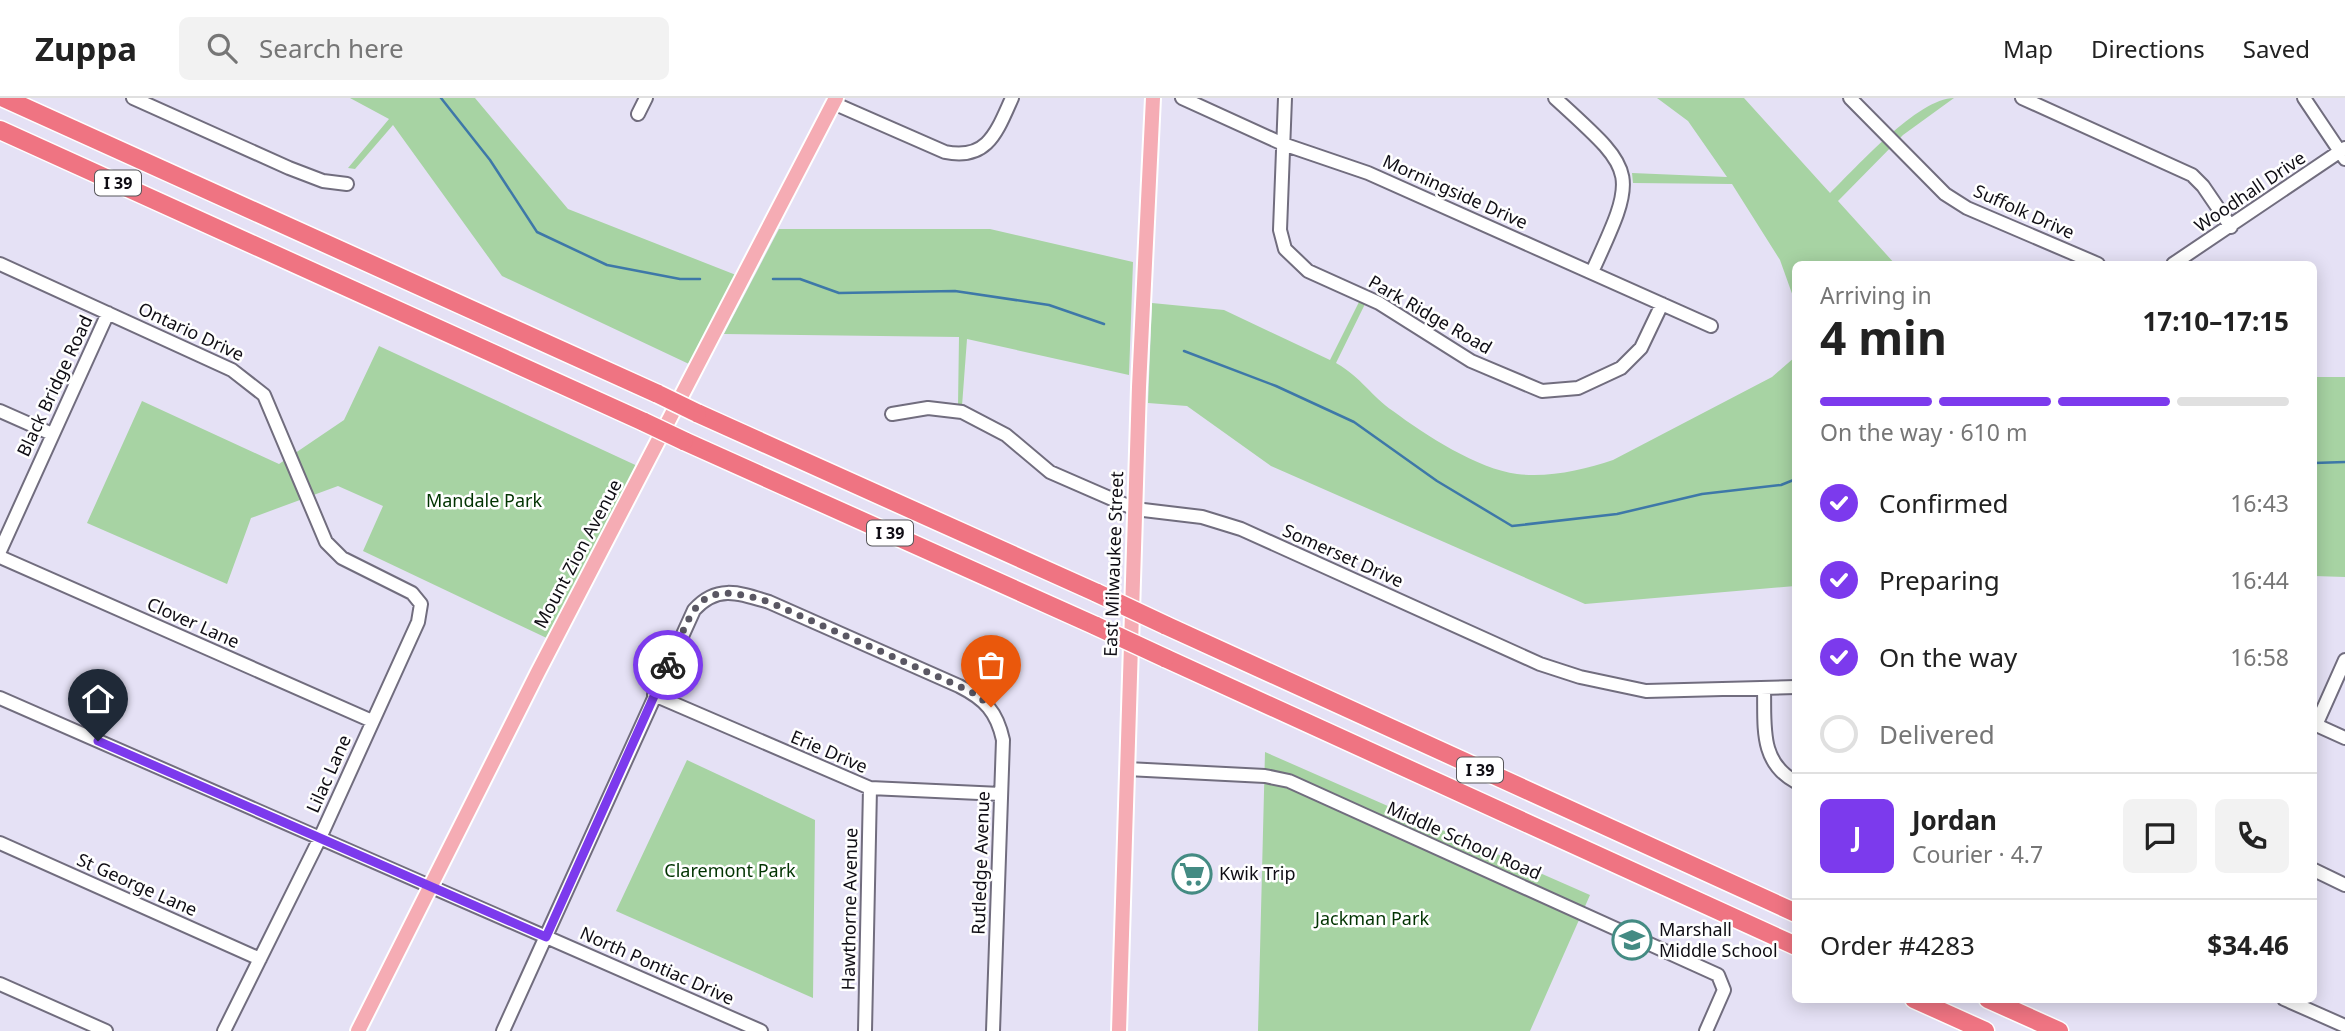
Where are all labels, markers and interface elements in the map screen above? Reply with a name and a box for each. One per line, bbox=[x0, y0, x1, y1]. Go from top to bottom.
search box bbox=[179, 17, 669, 80]
text: Zuppa bbox=[35, 26, 137, 71]
icon: search bbox=[203, 29, 241, 67]
text: Search here bbox=[259, 30, 404, 66]
text: Map bbox=[2003, 32, 2053, 65]
text: Directions bbox=[2091, 32, 2205, 65]
text: Saved bbox=[2243, 32, 2310, 65]
street label: Woodhall Drive bbox=[2189, 145, 2310, 237]
street label: Morningside Drive bbox=[1379, 148, 1532, 234]
road number: I 39 bbox=[95, 170, 141, 195]
street label: Suffolk Drive bbox=[1970, 178, 2078, 244]
street label: Park Ridge Road bbox=[1364, 269, 1497, 359]
text: Arriving in bbox=[1820, 279, 1932, 311]
street label: Ontario Drive bbox=[135, 296, 248, 366]
text: 17:10–17:15 bbox=[2142, 303, 2289, 339]
text: 4 min bbox=[1820, 306, 1947, 368]
street label: Black Bridge Road bbox=[11, 311, 97, 460]
text: On the way · 610 m bbox=[1820, 416, 2027, 448]
street label: East Milwaukee Street bbox=[1098, 470, 1128, 657]
street label: Mount Zion Avenue bbox=[528, 475, 627, 632]
icon: check bbox=[1820, 484, 1858, 522]
text: Confirmed bbox=[1879, 485, 2009, 521]
text: 16:43 bbox=[2230, 487, 2289, 519]
park label: Mandale Park bbox=[426, 488, 542, 512]
street label: Somerset Drive bbox=[1279, 518, 1408, 592]
road number: I 39 bbox=[867, 520, 913, 546]
icon: check bbox=[1820, 561, 1858, 599]
text: Preparing bbox=[1879, 562, 2000, 598]
text: 16:44 bbox=[2230, 564, 2289, 596]
street label: Clover Lane bbox=[143, 591, 243, 653]
courier bbox=[633, 630, 703, 700]
pin bbox=[961, 635, 1021, 707]
icon: check bbox=[1820, 638, 1858, 676]
text: On the way bbox=[1879, 639, 2017, 675]
text: 16:58 bbox=[2230, 641, 2289, 673]
icon: bike bbox=[649, 646, 687, 684]
icon: bag bbox=[972, 646, 1010, 684]
pin bbox=[68, 669, 128, 741]
icon: home bbox=[79, 680, 117, 718]
text: Delivered bbox=[1879, 716, 1995, 752]
street label: Erie Drive bbox=[787, 724, 872, 778]
street label: Lilac Lane bbox=[300, 731, 356, 816]
road number: I 39 bbox=[1457, 758, 1503, 782]
street label: Rutledge Avenue bbox=[965, 791, 995, 935]
street label: Middle School Road bbox=[1383, 795, 1545, 885]
button: chat bbox=[2123, 799, 2197, 873]
button: phone bbox=[2215, 799, 2289, 873]
text: Jordan bbox=[1912, 802, 1997, 838]
text: J bbox=[1853, 818, 1861, 854]
street label: Hawthorne Avenue bbox=[836, 827, 862, 991]
text: Courier · 4.7 bbox=[1912, 838, 2043, 870]
street label: St George Lane bbox=[74, 847, 201, 921]
supermarket icon: Kwik Trip bbox=[1171, 853, 1213, 895]
park label: Claremont Park bbox=[664, 858, 796, 882]
place label: Kwik Trip bbox=[1219, 861, 1295, 885]
park label: Jackman Park bbox=[1313, 906, 1429, 930]
place label: Marshall Middle School bbox=[1659, 917, 1778, 962]
school or university icon: Marshall Middle School bbox=[1611, 919, 1653, 961]
street label: North Pontiac Drive bbox=[577, 920, 738, 1010]
text: Order #4283 bbox=[1820, 927, 1975, 963]
text: $34.46 bbox=[2207, 927, 2289, 963]

